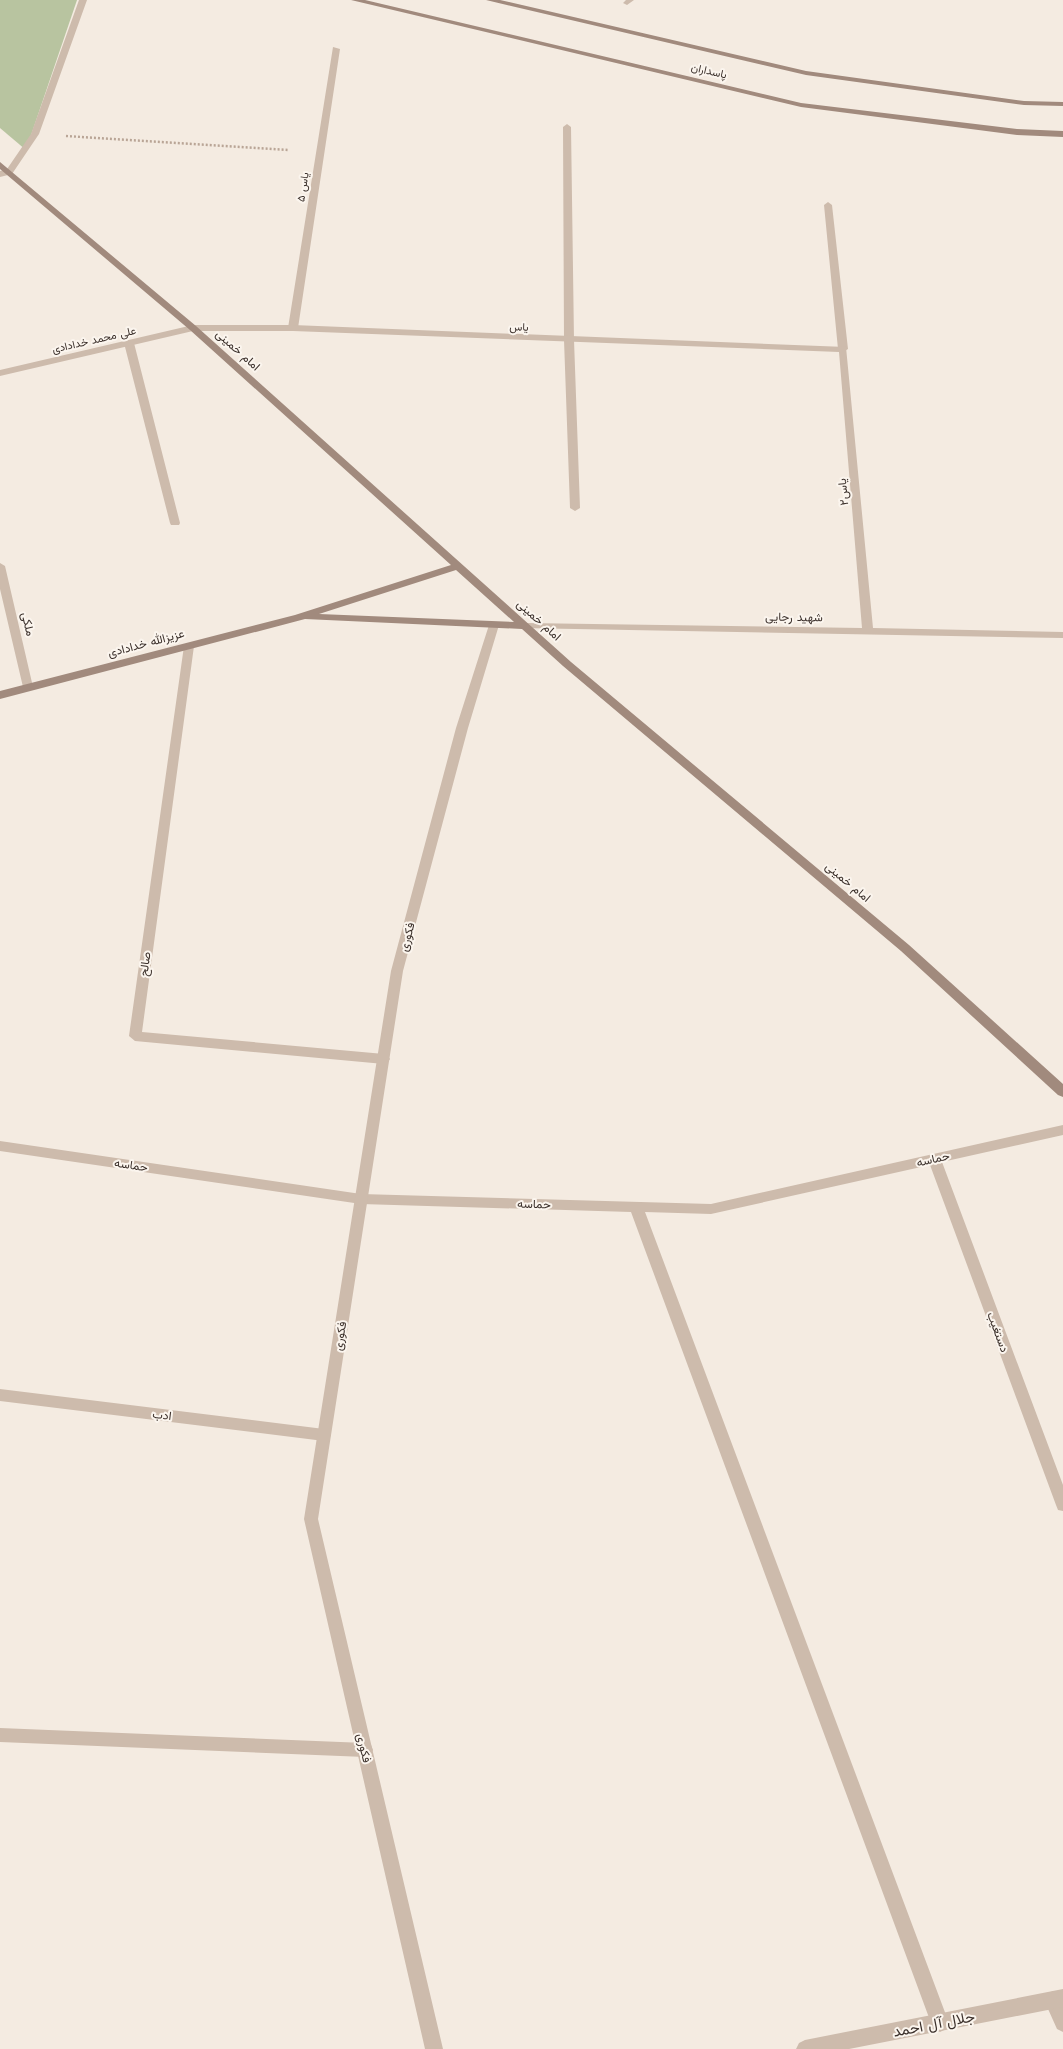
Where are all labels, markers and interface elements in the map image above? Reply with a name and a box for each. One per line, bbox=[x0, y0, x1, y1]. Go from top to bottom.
street label: پاسداران bbox=[690, 61, 728, 82]
street label: یاس ۵ bbox=[294, 171, 312, 203]
street label: یاس bbox=[509, 320, 529, 334]
street label: علی محمد خدادادی bbox=[51, 324, 138, 356]
street label: امام خمینی bbox=[212, 327, 263, 374]
street label: یاس۲ bbox=[835, 477, 852, 506]
street label: امام خمینی bbox=[513, 597, 564, 644]
street label: شهید رجایی bbox=[765, 609, 823, 626]
street label: ملکی bbox=[17, 611, 38, 638]
street label: عزیزالله خدادادی bbox=[106, 626, 186, 661]
street label: امام خمینی bbox=[822, 859, 873, 906]
street label: فکوری bbox=[396, 921, 419, 953]
street label: صالح bbox=[136, 951, 156, 978]
street label: حماسه bbox=[915, 1148, 951, 1170]
street label: حماسه bbox=[113, 1156, 149, 1174]
street label: حماسه bbox=[517, 1196, 551, 1212]
street label: دستغیب bbox=[984, 1310, 1012, 1354]
street label: فکوری bbox=[331, 1320, 350, 1352]
street label: ادب bbox=[152, 1407, 172, 1423]
street label: فکوری bbox=[353, 1732, 374, 1764]
street label: جلال آل احمد bbox=[891, 2007, 977, 2041]

